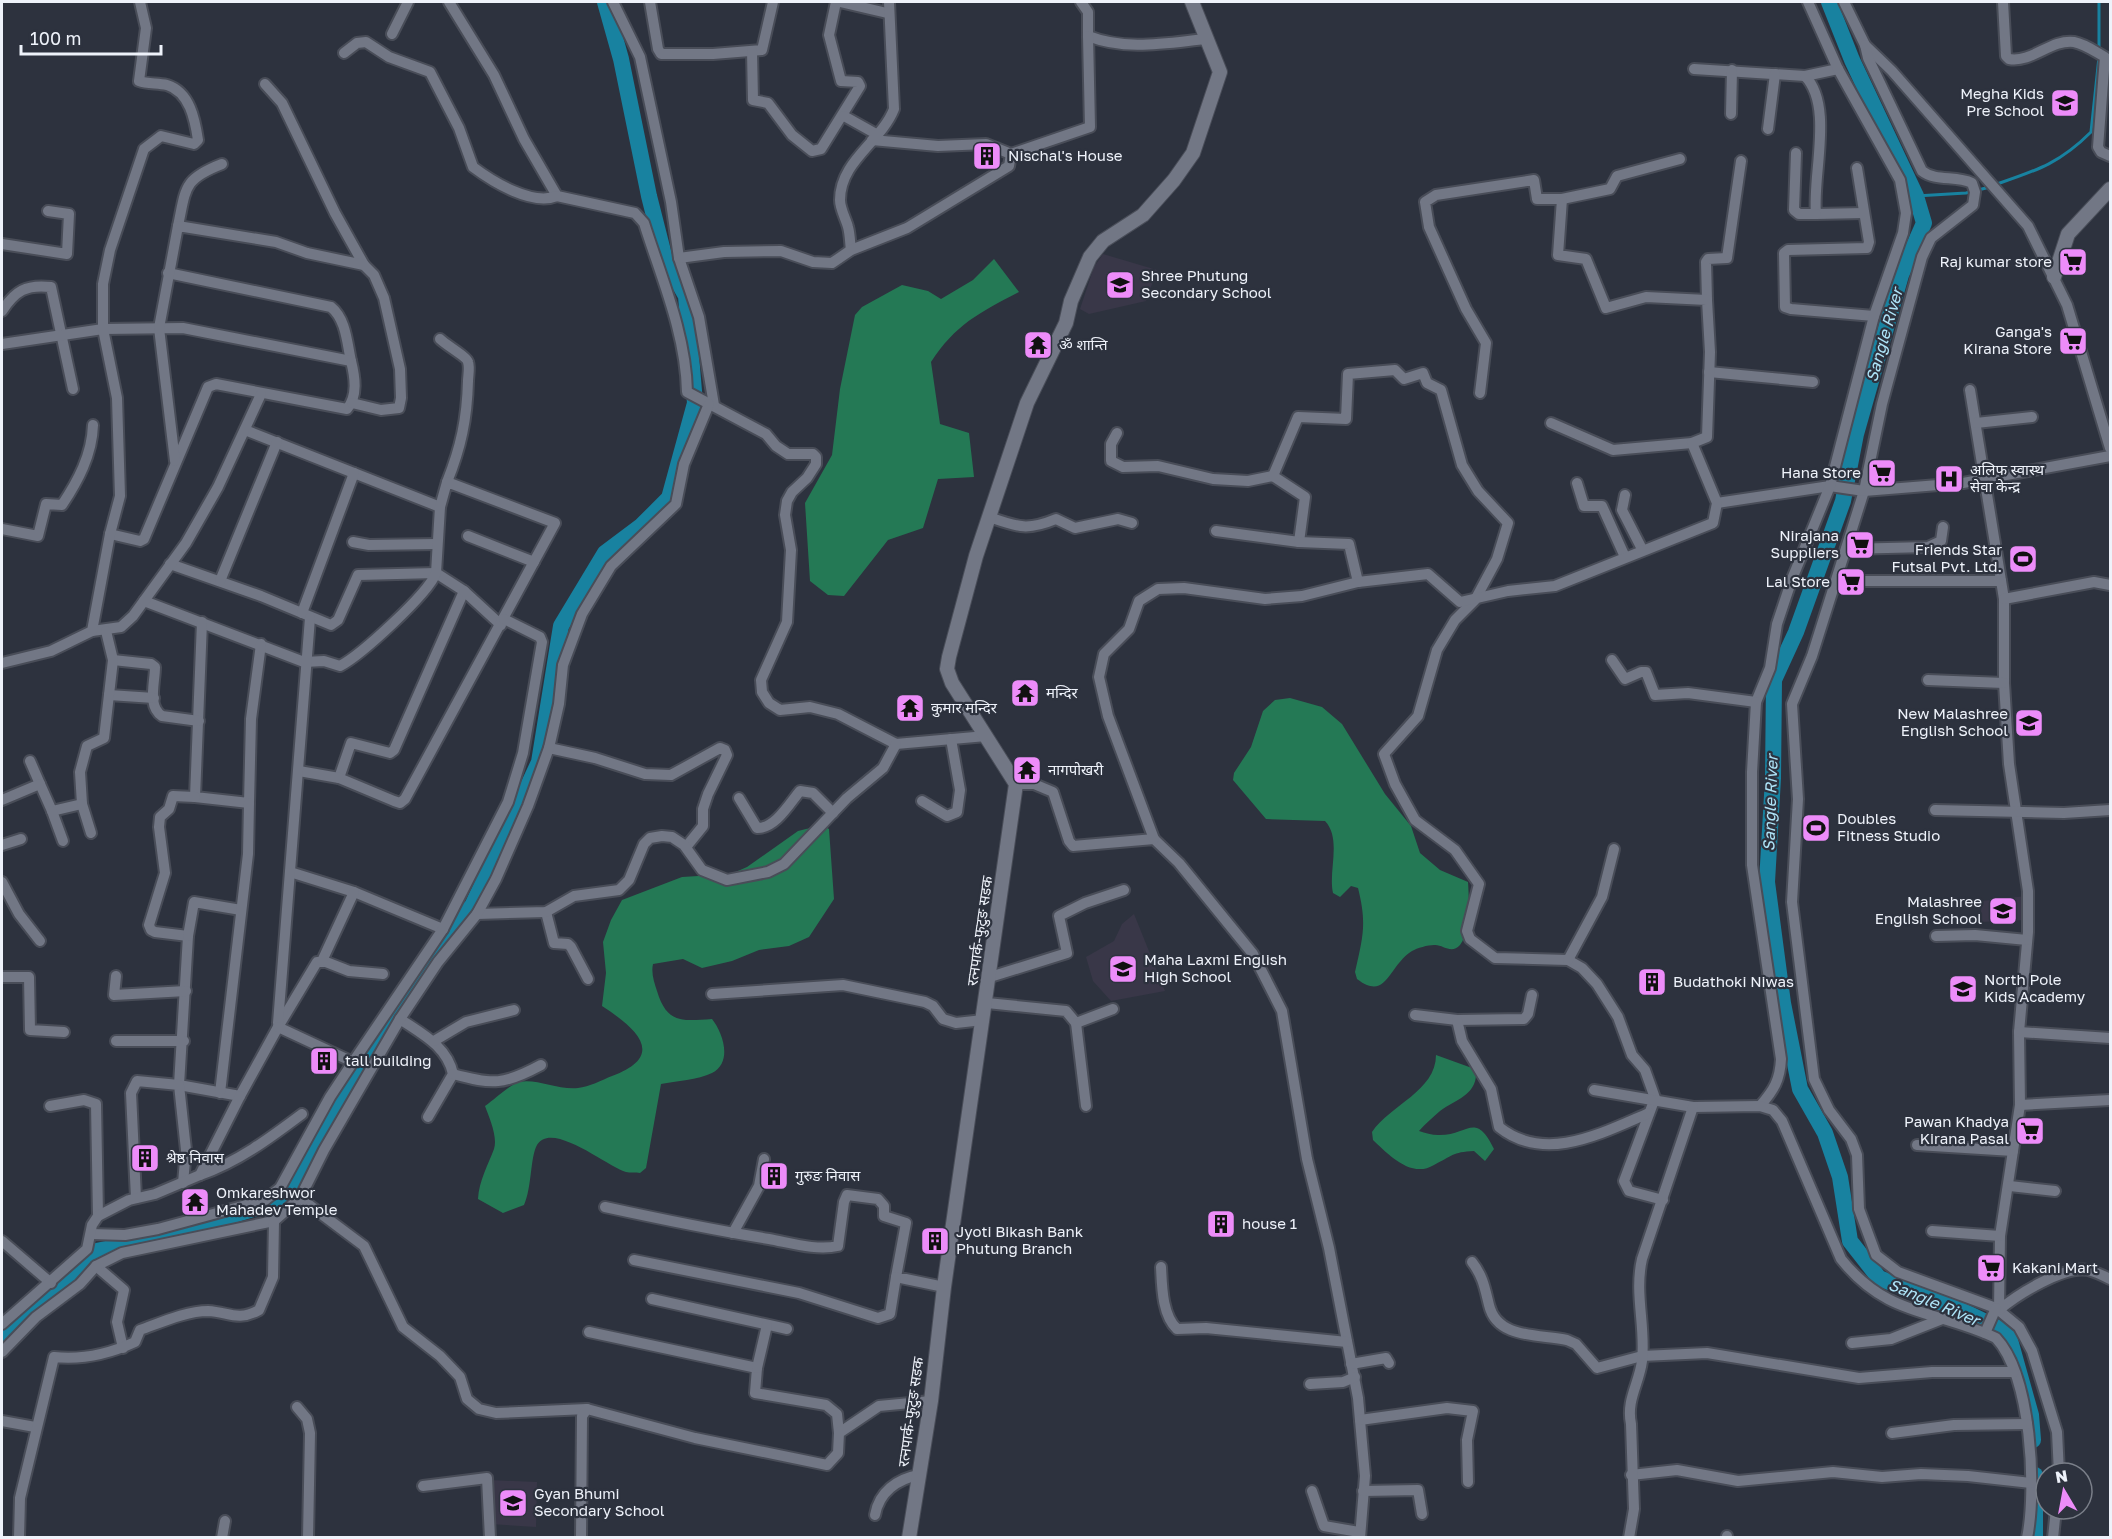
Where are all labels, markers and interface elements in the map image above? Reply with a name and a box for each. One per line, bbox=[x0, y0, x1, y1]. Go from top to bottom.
scale bar bbox=[21, 18, 160, 56]
text: 100 m bbox=[30, 27, 81, 49]
place label: Megha Kids Pre School bbox=[1960, 84, 2044, 119]
school or university icon: Megha Kids Pre School bbox=[2049, 87, 2081, 119]
building icon: Nischal's House bbox=[971, 140, 1003, 172]
place label: Nischal's House bbox=[1008, 146, 1123, 164]
supermarket icon: Raj kumar store bbox=[2057, 246, 2089, 278]
place label: Raj kumar store bbox=[1939, 252, 2052, 270]
place label: Shree Phutung Secondary School bbox=[1141, 266, 1272, 301]
school or university icon: Shree Phutung Secondary School bbox=[1104, 269, 1136, 301]
water label: Sangle River bbox=[1861, 283, 1908, 384]
place label: Ganga's Kirana Store bbox=[1963, 322, 2052, 357]
supermarket icon: Ganga's Kirana Store bbox=[2057, 325, 2089, 357]
temple icon: ॐ शान्ति bbox=[1022, 329, 1054, 361]
place label: ॐ शान्ति bbox=[1059, 335, 1108, 353]
supermarket icon: Hana Store bbox=[1866, 457, 1898, 489]
place label: अलिफ स्वास्थ सेवा केन्द्र bbox=[1970, 460, 2044, 495]
place label: Hana Store bbox=[1781, 463, 1861, 481]
hospital icon: अलिफ स्वास्थ सेवा केन्द्र bbox=[1933, 463, 1965, 495]
place label: Nirajana Suppliers bbox=[1771, 526, 1839, 561]
supermarket icon: Nirajana Suppliers bbox=[1844, 529, 1876, 561]
place label: Friends Star Futsal Pvt. Ltd. bbox=[1892, 540, 2002, 575]
sports icon: Friends Star Futsal Pvt. Ltd. bbox=[2007, 543, 2039, 575]
supermarket icon: Lal Store bbox=[1835, 566, 1867, 598]
place label: Lal Store bbox=[1766, 572, 1830, 590]
temple icon: मन्दिर bbox=[1009, 677, 1041, 709]
place label: मन्दिर bbox=[1046, 683, 1078, 701]
temple icon: कुमार मन्दिर bbox=[894, 692, 926, 724]
place label: कुमार मन्दिर bbox=[931, 698, 998, 718]
place label: New Malashree English School bbox=[1897, 704, 2008, 739]
school or university icon: New Malashree English School bbox=[2013, 707, 2045, 739]
water label: Sangle River bbox=[1758, 752, 1782, 852]
temple icon: नागपोखरी bbox=[1011, 754, 1043, 786]
place label: नागपोखरी bbox=[1048, 760, 1104, 778]
place label: Doubles Fitness Studio bbox=[1837, 809, 1940, 844]
sports icon: Doubles Fitness Studio bbox=[1800, 812, 1832, 844]
street label: रत्नपार्क-फुटुङ सडक bbox=[962, 874, 998, 987]
place label: Malashree English School bbox=[1875, 892, 1982, 927]
school or university icon: Malashree English School bbox=[1987, 895, 2019, 927]
place label: Maha Laxmi English High School bbox=[1144, 950, 1287, 985]
school or university icon: Maha Laxmi English High School bbox=[1107, 953, 1139, 985]
building icon: Budathoki Niwas bbox=[1636, 966, 1668, 998]
place label: North Pole Kids Academy bbox=[1984, 970, 2086, 1005]
place label: Budathoki Niwas bbox=[1673, 972, 1794, 990]
school or university icon: North Pole Kids Academy bbox=[1947, 973, 1979, 1005]
building icon: tall building bbox=[308, 1045, 340, 1077]
place label: tall building bbox=[345, 1051, 432, 1069]
place label: Pawan Khadya Kirana Pasal bbox=[1904, 1112, 2009, 1147]
supermarket icon: Pawan Khadya Kirana Pasal bbox=[2014, 1115, 2046, 1147]
building icon: श्रेष्ठ निवास bbox=[129, 1142, 161, 1174]
place label: श्रेष्ठ निवास bbox=[166, 1148, 225, 1166]
building icon: गुरुङ निवास bbox=[758, 1160, 790, 1192]
place label: गुरुङ निवास bbox=[795, 1166, 861, 1186]
place label: Omkareshwor Mahadev Temple bbox=[216, 1183, 338, 1218]
temple icon: Omkareshwor Mahadev Temple bbox=[179, 1186, 211, 1218]
building icon: house 1 bbox=[1205, 1208, 1237, 1240]
place label: house 1 bbox=[1242, 1214, 1297, 1232]
place label: Jyoti Bikash Bank Phutung Branch bbox=[956, 1222, 1084, 1257]
building icon: Jyoti Bikash Bank Phutung Branch bbox=[919, 1225, 951, 1257]
supermarket icon: Kakani Mart bbox=[1975, 1252, 2007, 1284]
place label: Kakani Mart bbox=[2012, 1258, 2098, 1276]
water label: Sangle River bbox=[1886, 1274, 1985, 1331]
street label: रत्नपार्क-फुटुङ सडक bbox=[893, 1355, 929, 1468]
north arrow bbox=[2034, 1461, 2094, 1521]
text: N bbox=[2054, 1465, 2069, 1487]
place label: Gyan Bhumi Secondary School bbox=[534, 1484, 665, 1519]
school or university icon: Gyan Bhumi Secondary School bbox=[497, 1487, 529, 1519]

